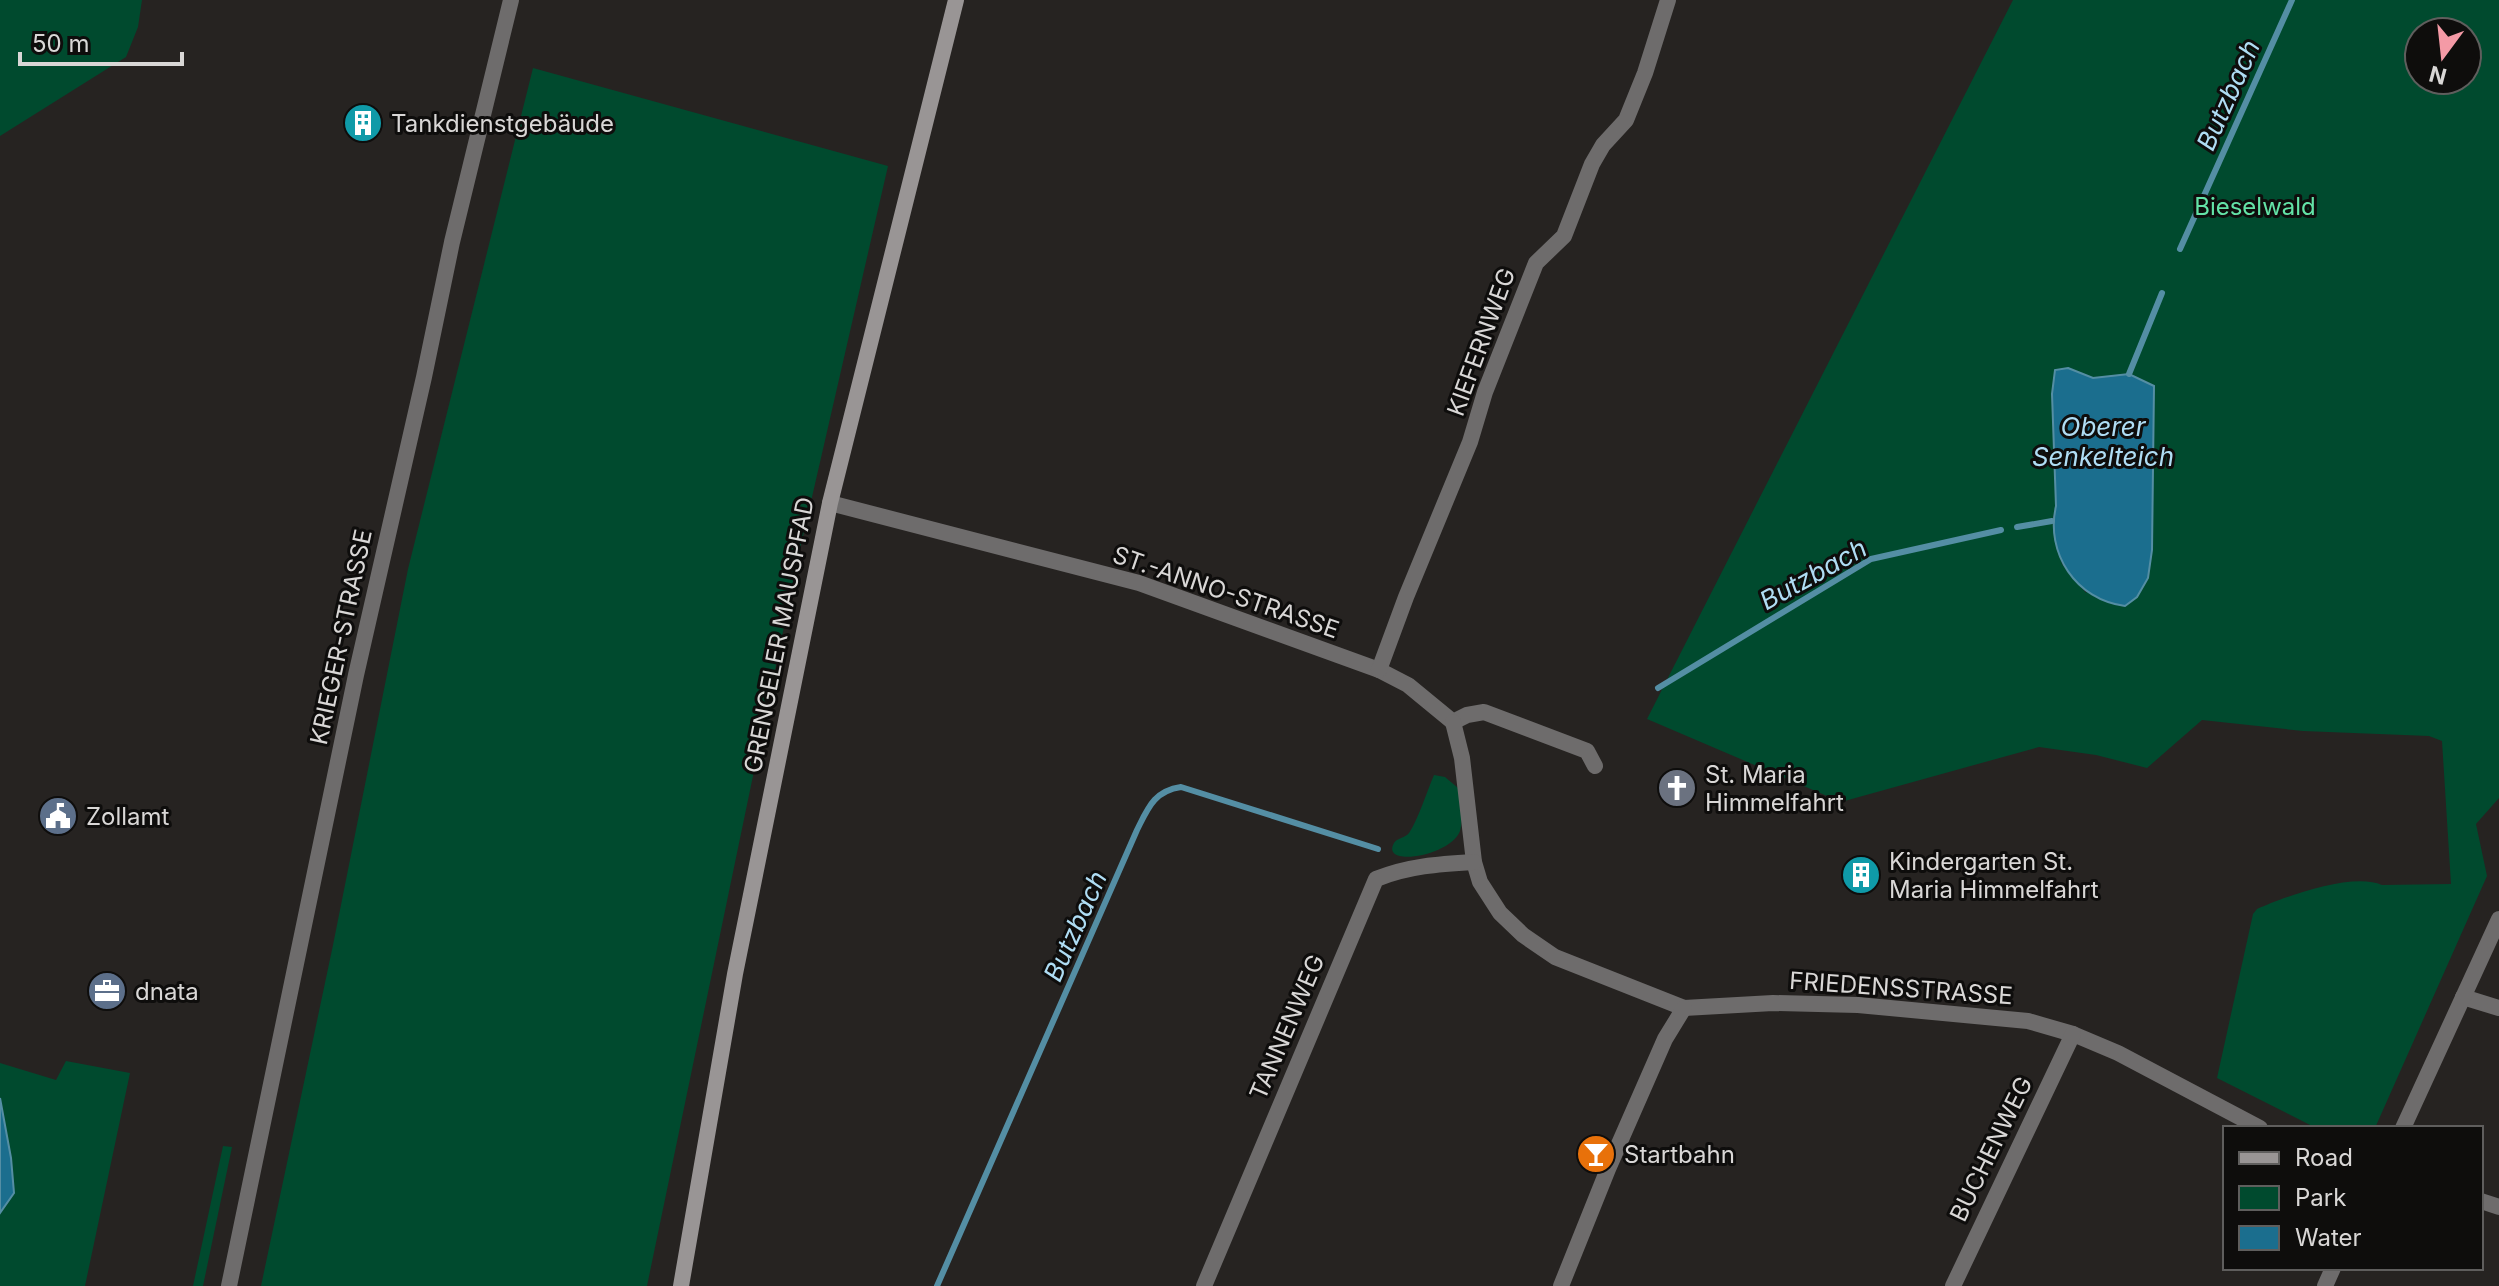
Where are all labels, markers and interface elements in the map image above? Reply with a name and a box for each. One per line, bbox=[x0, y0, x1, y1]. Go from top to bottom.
scale bar bbox=[20, 16, 182, 66]
north arrow bbox=[2403, 16, 2483, 96]
text: 50 m bbox=[32, 29, 90, 58]
water label: Butzbach bbox=[2190, 35, 2266, 155]
text: N bbox=[2426, 61, 2449, 90]
building icon: Tankdienstgebäude bbox=[342, 102, 384, 144]
place label: Tankdienstgebäude bbox=[391, 109, 614, 138]
park label: Bieselwald bbox=[2194, 192, 2316, 221]
street label: KIEFERNWEG bbox=[1441, 264, 1521, 420]
water label: Oberer Senkelteich bbox=[2032, 411, 2174, 472]
street label: GRENGELER MAUSPFAD bbox=[738, 495, 820, 775]
street label: KRIEGER-STRASSE bbox=[304, 527, 378, 747]
water label: Butzbach bbox=[1754, 532, 1872, 616]
street label: ST.-ANNO-STRASSE bbox=[1109, 540, 1343, 644]
place label: St. Maria Himmelfahrt bbox=[1705, 760, 1844, 817]
church icon: St. Maria Himmelfahrt bbox=[1656, 767, 1698, 809]
public building icon: Zollamt bbox=[37, 795, 79, 837]
place label: Zollamt bbox=[86, 802, 170, 831]
place label: Kindergarten St. Maria Himmelfahrt bbox=[1889, 847, 2099, 904]
building icon: Kindergarten St. Maria Himmelfahrt bbox=[1840, 854, 1882, 896]
water label: Butzbach bbox=[1037, 866, 1113, 986]
street label: TANNENWEG bbox=[1243, 950, 1331, 1104]
street label: FRIEDENSSTRASSE bbox=[1788, 966, 2014, 1010]
office icon: dnata bbox=[86, 970, 128, 1012]
place label: dnata bbox=[135, 977, 199, 1006]
street label: BUCHENWEG bbox=[1943, 1072, 2039, 1226]
legend bbox=[2223, 1126, 2483, 1270]
bar icon: Startbahn bbox=[1575, 1133, 1617, 1175]
place label: Startbahn bbox=[1624, 1140, 1735, 1169]
text: Road bbox=[2295, 1143, 2353, 1172]
text: Park bbox=[2295, 1183, 2346, 1212]
text: Water bbox=[2295, 1223, 2362, 1252]

